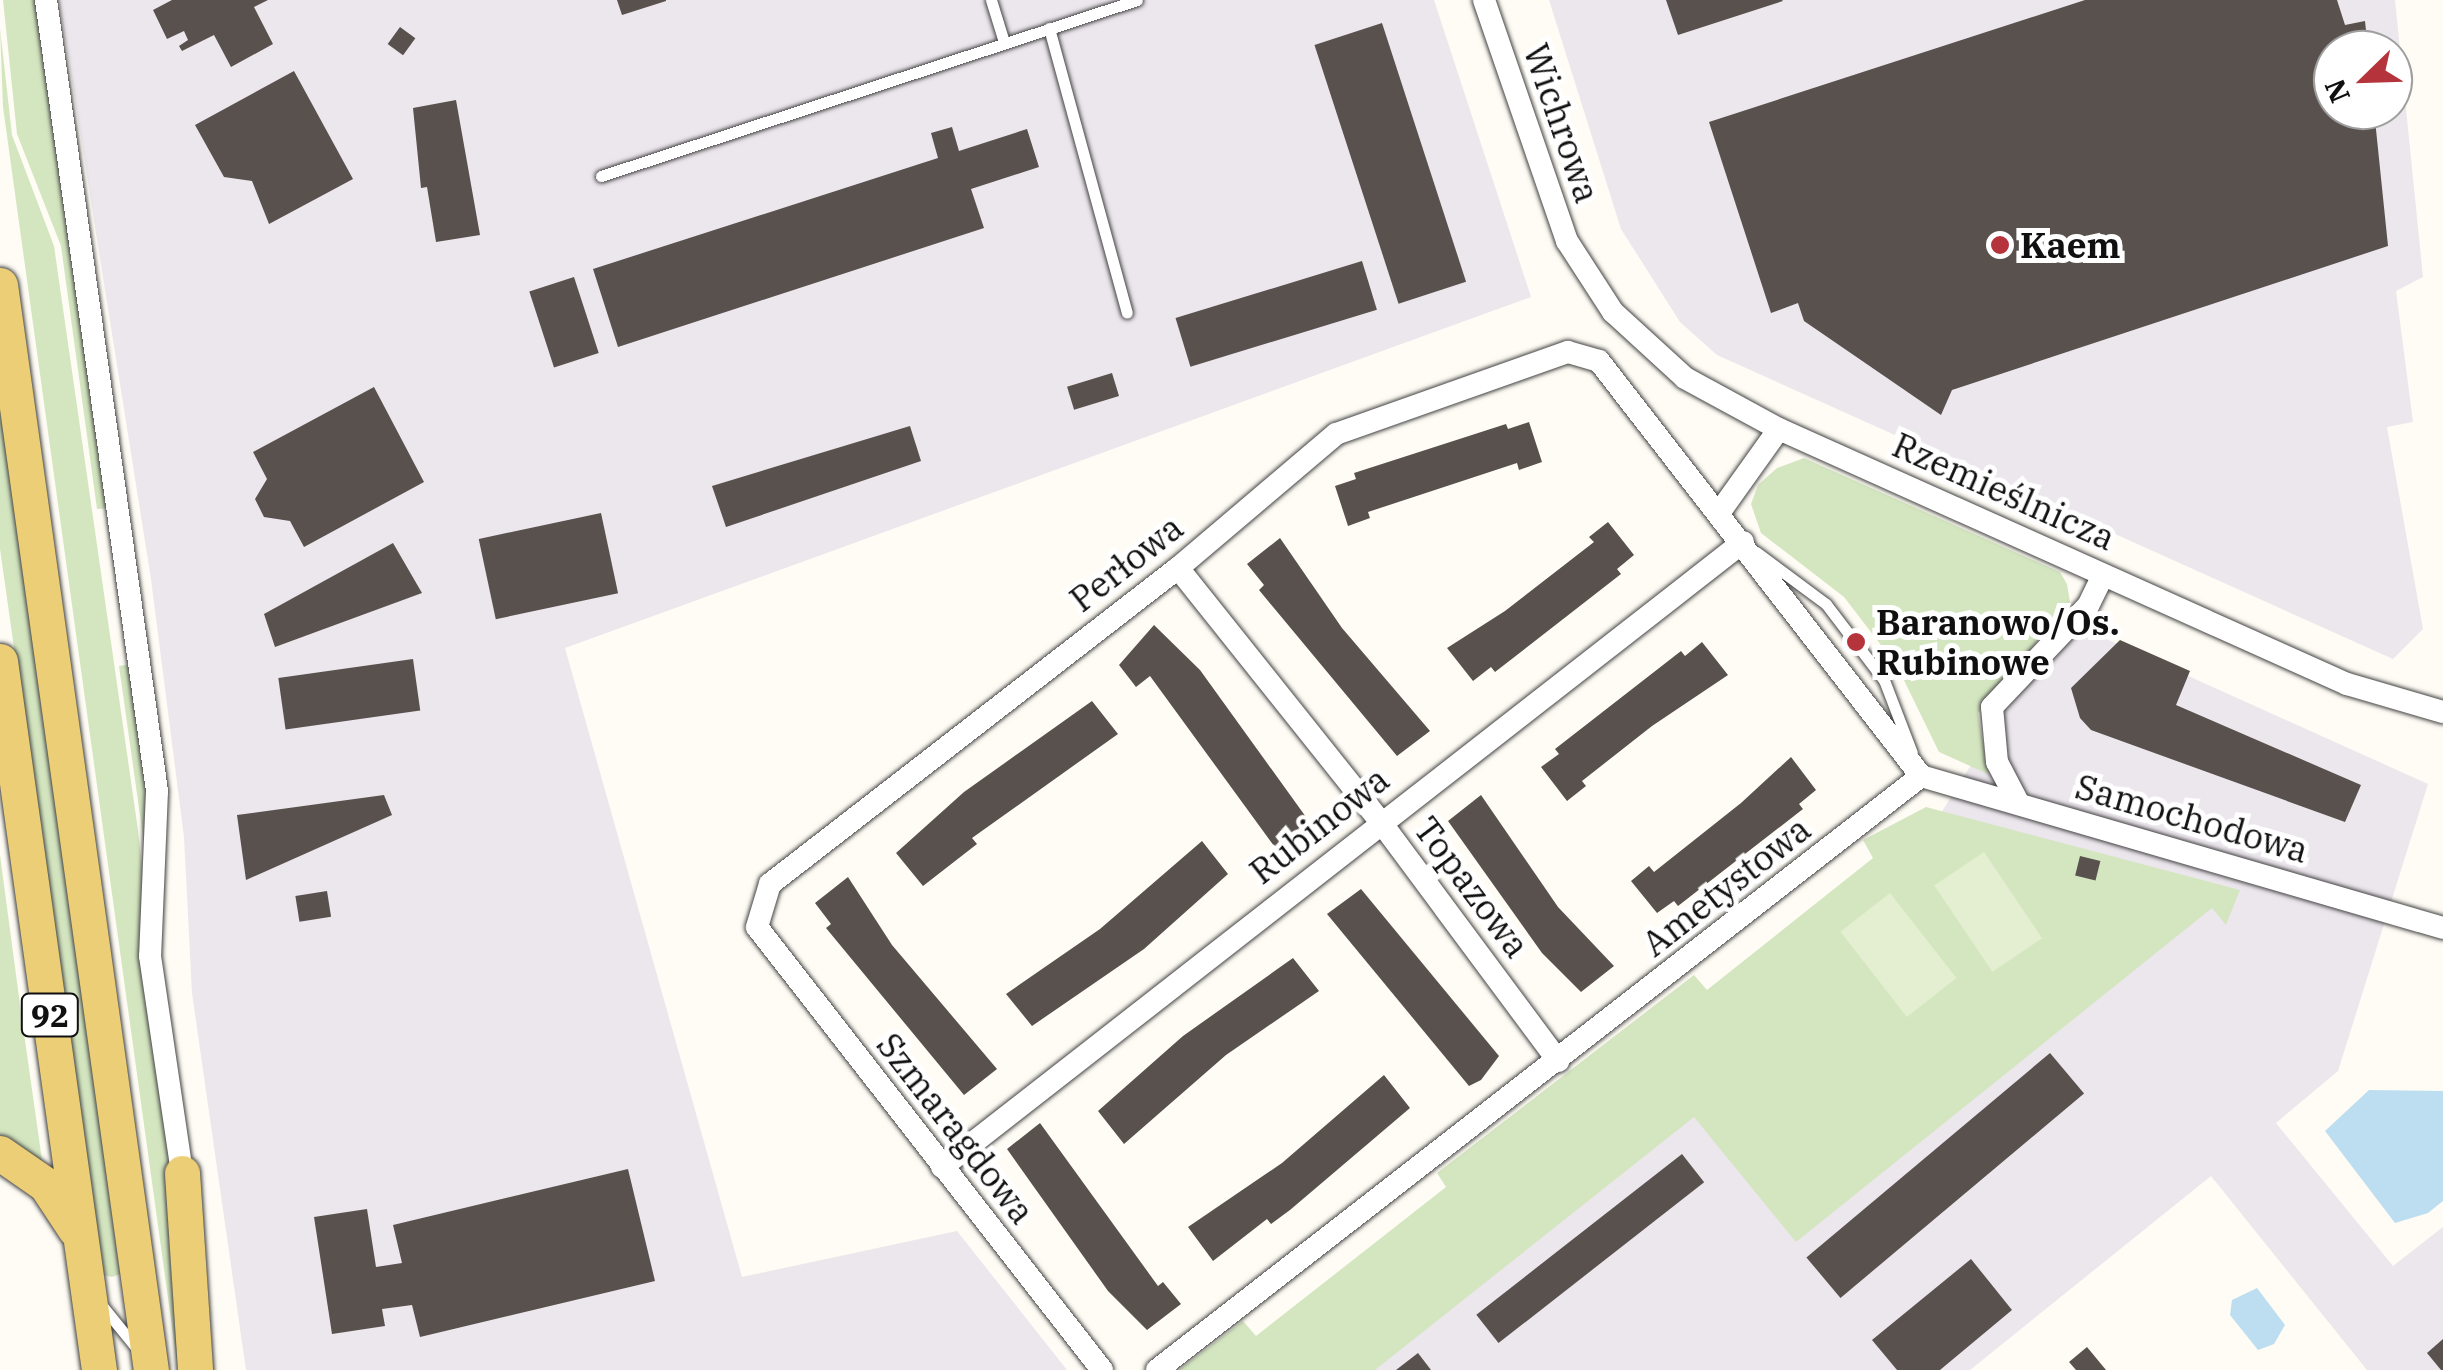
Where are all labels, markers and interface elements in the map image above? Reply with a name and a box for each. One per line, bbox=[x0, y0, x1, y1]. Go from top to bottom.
north arrow bbox=[2313, 30, 2413, 130]
street label: Wichrowa bbox=[1515, 38, 1609, 208]
text: N bbox=[2315, 74, 2358, 109]
place label: Kaem bbox=[2020, 224, 2120, 266]
marker: Kaem bbox=[1989, 234, 2011, 256]
street label: Rzemieślnicza bbox=[1886, 423, 2122, 559]
street label: Perłowa bbox=[1061, 506, 1191, 620]
place label: Baranowo/Os. Rubinowe bbox=[1876, 601, 2119, 683]
marker: Baranowo/Os. Rubinowe bbox=[1845, 631, 1867, 653]
street label: Rubinowa bbox=[1241, 758, 1397, 892]
street label: Samochodowa bbox=[2071, 765, 2313, 871]
street label: Ametystowa bbox=[1634, 807, 1818, 965]
street label: Topazowa bbox=[1406, 809, 1538, 965]
road number: 92 bbox=[20, 988, 80, 1042]
street label: Szmaragdowa bbox=[868, 1024, 1044, 1232]

